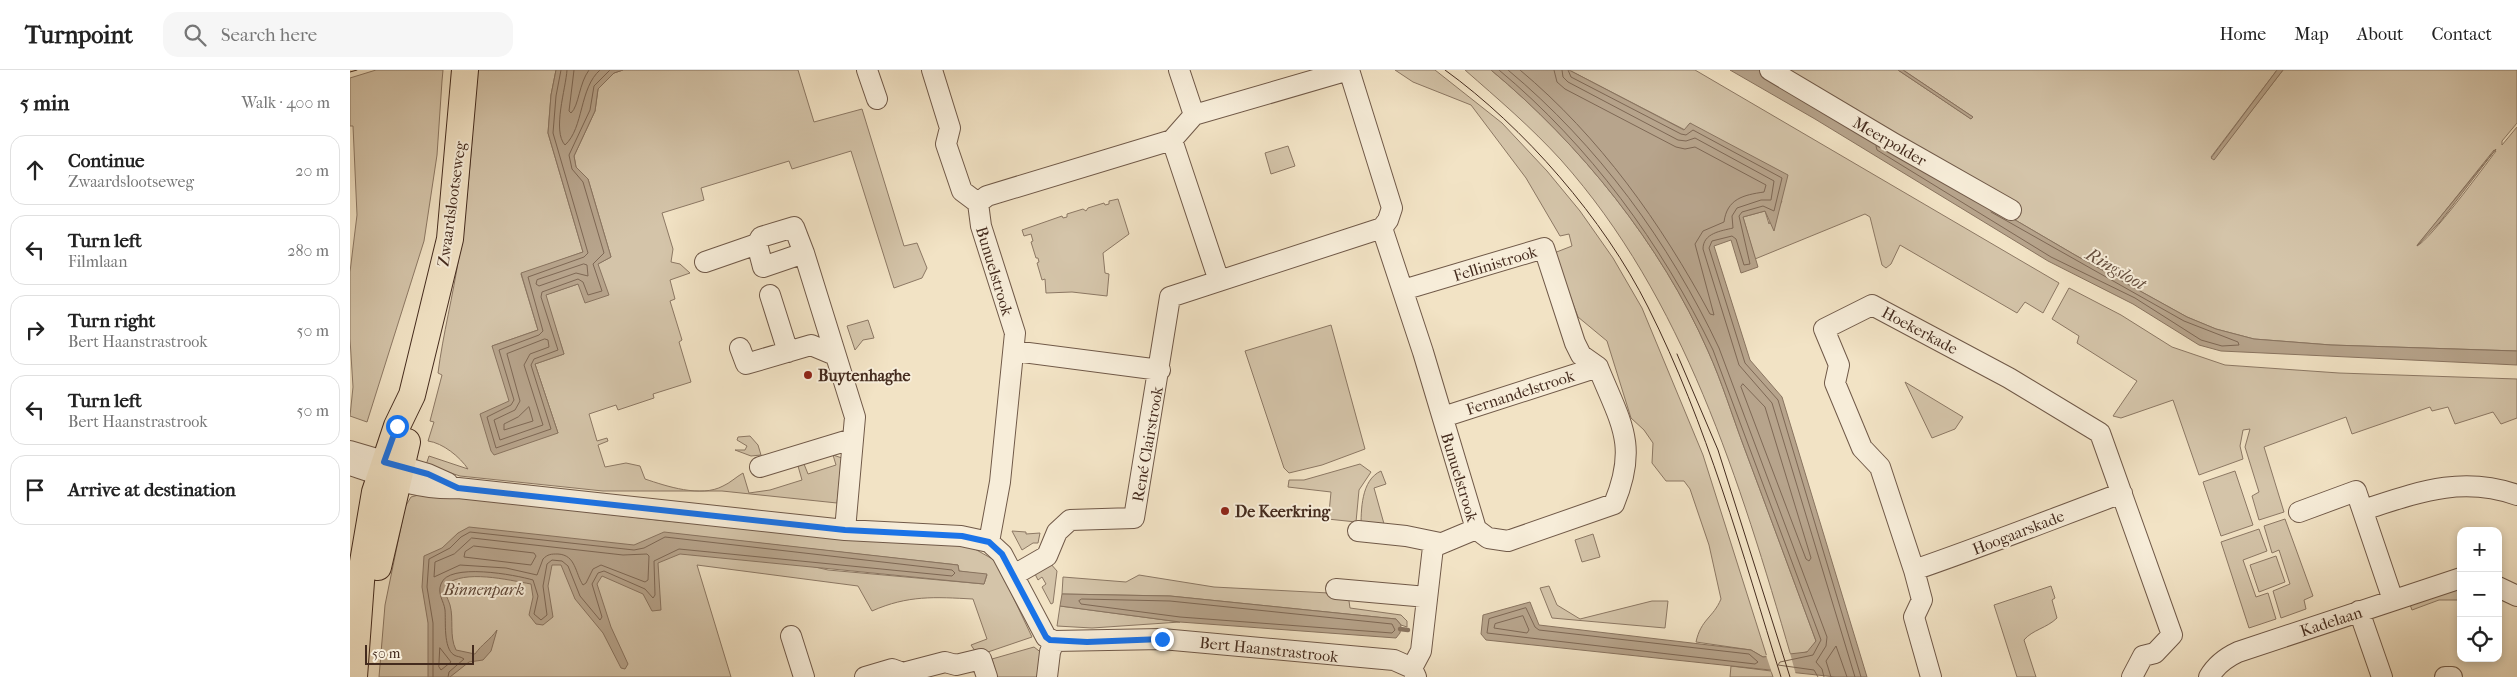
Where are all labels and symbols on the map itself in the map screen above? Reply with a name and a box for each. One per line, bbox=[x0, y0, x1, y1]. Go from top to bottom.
street label: Meerpolder bbox=[1850, 113, 1930, 170]
street label: Zwaardslootseweg bbox=[433, 140, 470, 268]
street label: Bunuelstrook bbox=[972, 224, 1017, 319]
street label: Fellinistrook bbox=[1451, 242, 1540, 285]
water label: Ringsloot bbox=[2081, 243, 2151, 296]
street label: Hoekerkade bbox=[1879, 303, 1961, 358]
place label: Buytenhaghe bbox=[818, 366, 911, 386]
street label: Fernandelstrook bbox=[1464, 366, 1577, 419]
marker: Buytenhaghe bbox=[802, 369, 814, 381]
street label: René Clairstrook bbox=[1128, 384, 1167, 503]
route start bbox=[386, 415, 409, 438]
street label: Bunuelstrook bbox=[1437, 430, 1482, 525]
place label: De Keerkring bbox=[1235, 502, 1331, 522]
marker: De Keerkring bbox=[1219, 505, 1231, 517]
street label: Hoogaarskade bbox=[1970, 506, 2067, 559]
park label: Binnenpark bbox=[443, 580, 524, 599]
street label: Kadelaan bbox=[2298, 602, 2365, 640]
route end bbox=[1151, 628, 1174, 651]
street label: Bert Haanstrastrook bbox=[1199, 633, 1340, 666]
scale bar bbox=[365, 642, 474, 665]

